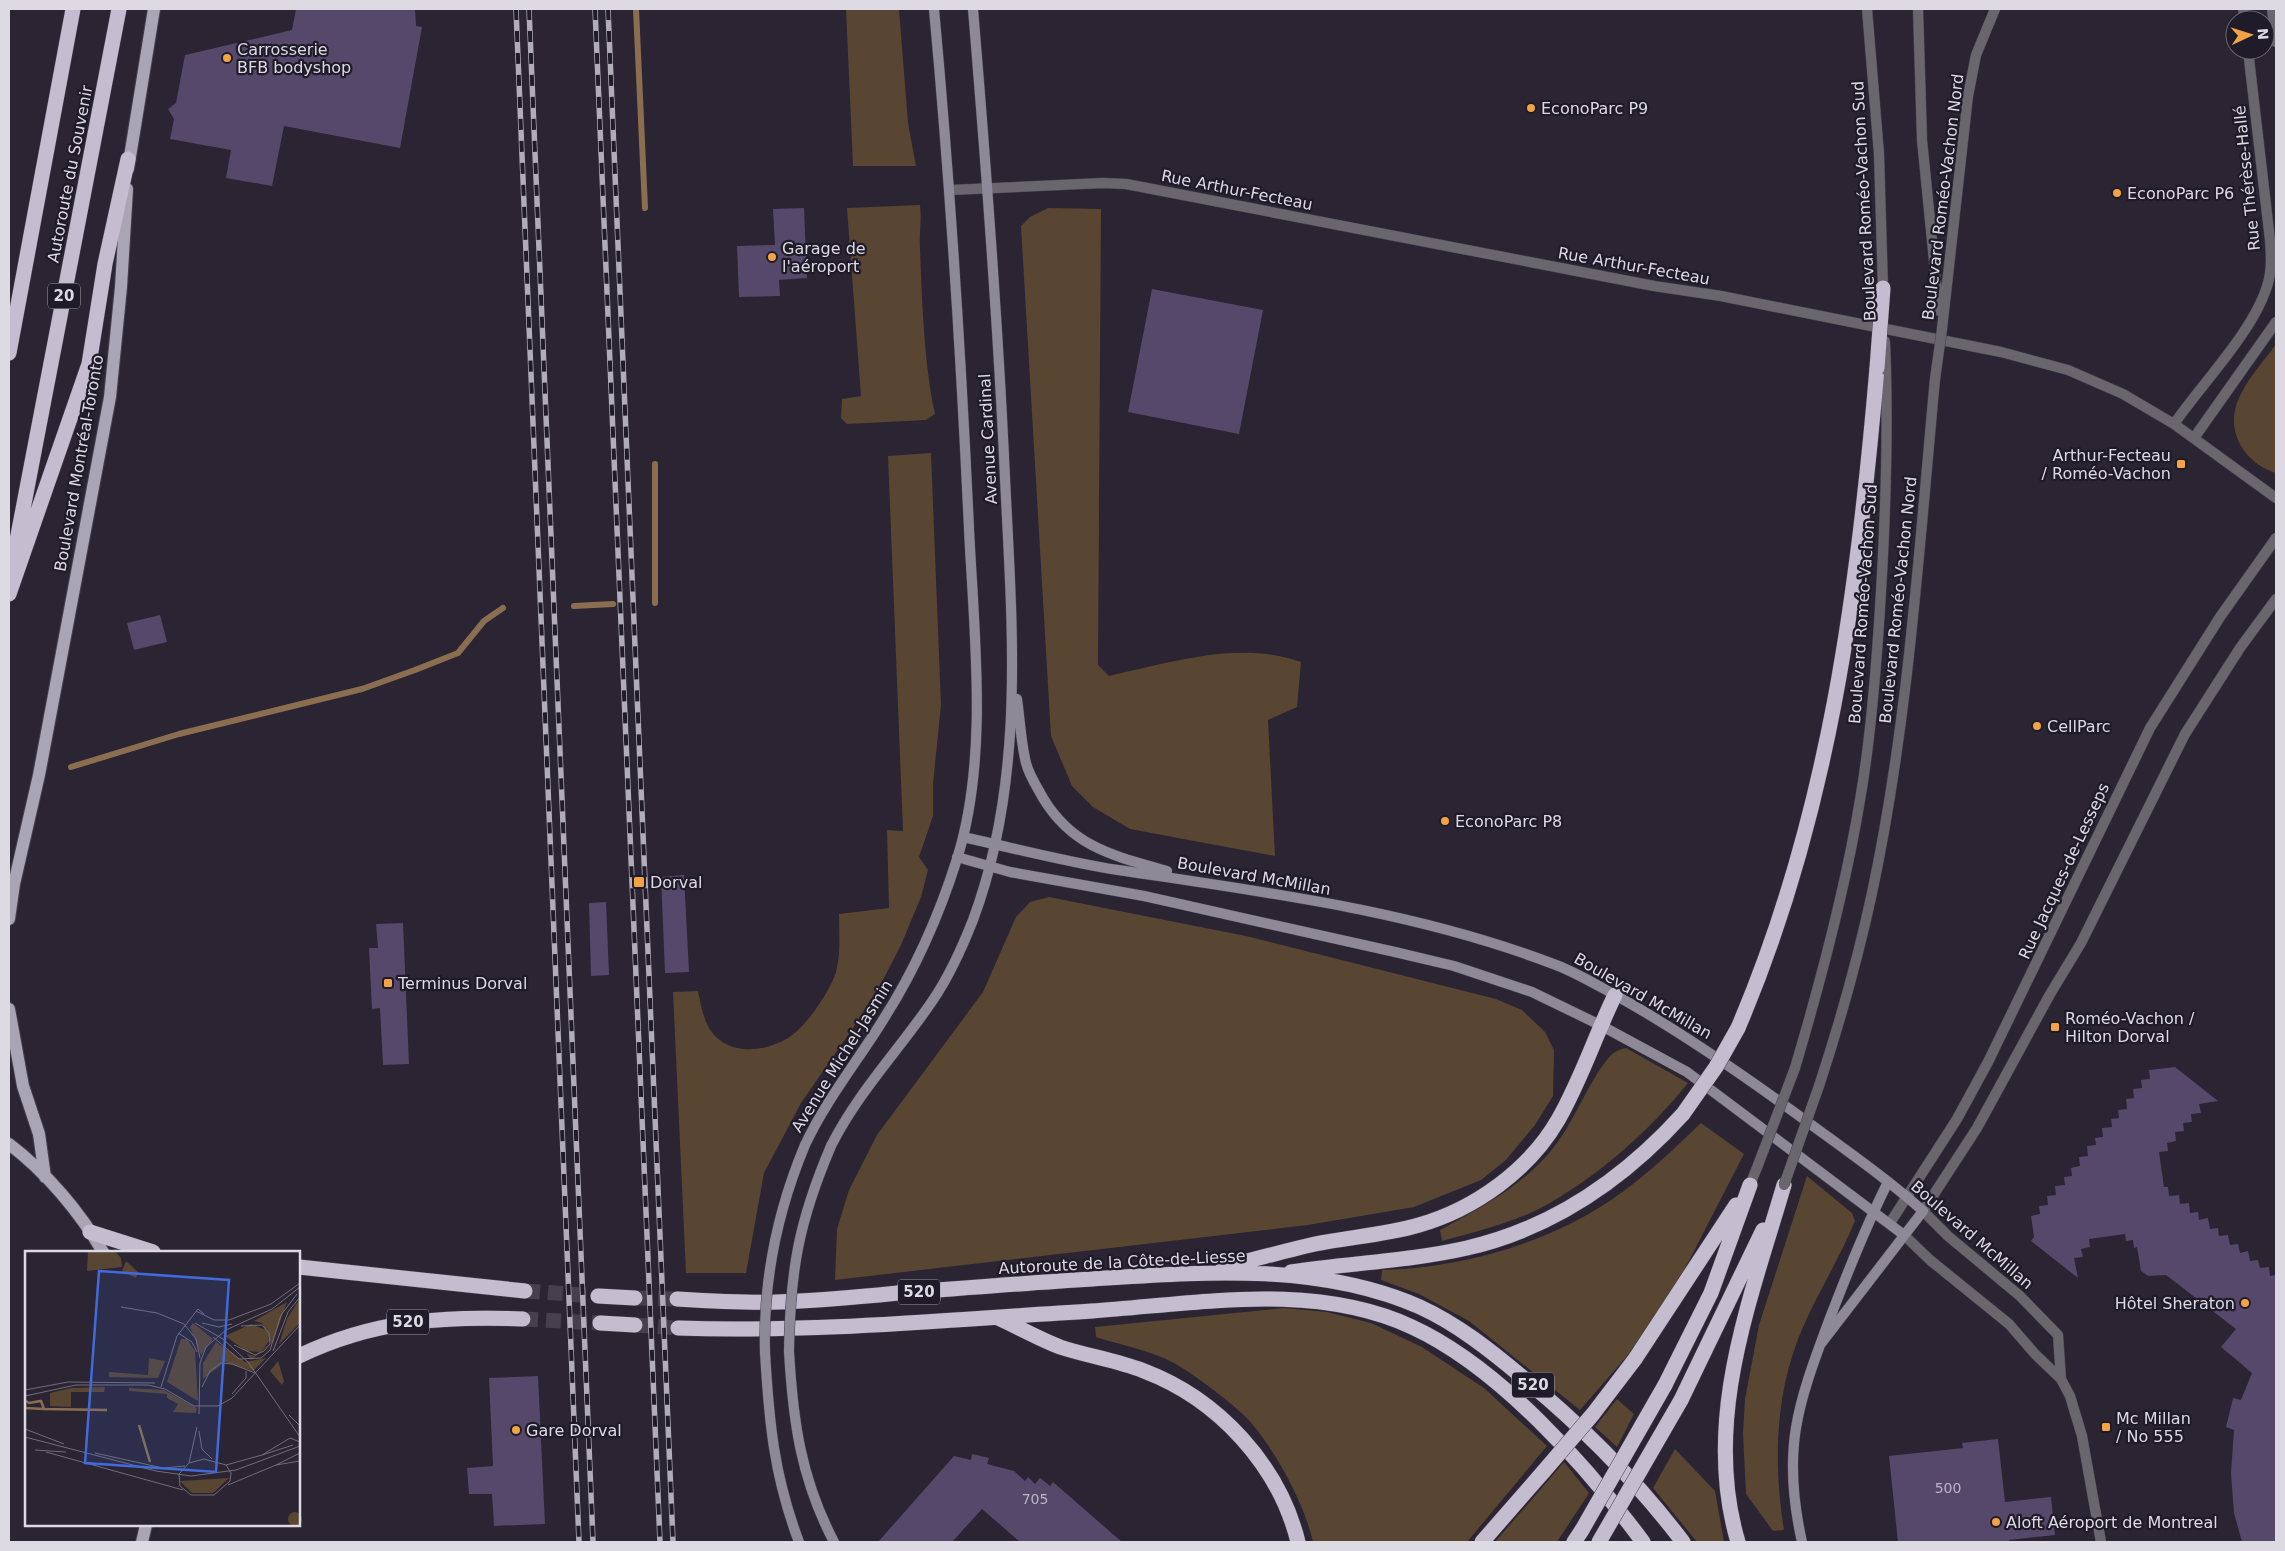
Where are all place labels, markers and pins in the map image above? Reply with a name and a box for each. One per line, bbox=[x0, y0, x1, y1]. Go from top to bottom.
place label: Carrosserie BFB bodyshop bbox=[237, 40, 351, 77]
marker: Carrosserie BFB bodyshop bbox=[221, 52, 233, 64]
place label: EconoParc P9 bbox=[1541, 99, 1648, 118]
marker: EconoParc P9 bbox=[1525, 102, 1537, 114]
place label: EconoParc P6 bbox=[2127, 184, 2234, 203]
marker: EconoParc P6 bbox=[2111, 187, 2123, 199]
place label: Garage de l'aéroport bbox=[782, 239, 866, 276]
marker: Garage de l'aéroport bbox=[766, 251, 778, 263]
place label: Arthur-Fecteau / Roméo-Vachon bbox=[2042, 446, 2171, 483]
marker: Arthur-Fecteau / Roméo-Vachon bbox=[2175, 458, 2187, 470]
place label: CellParc bbox=[2047, 717, 2111, 736]
marker: CellParc bbox=[2031, 720, 2043, 732]
place label: EconoParc P8 bbox=[1455, 812, 1562, 831]
marker: EconoParc P8 bbox=[1439, 815, 1451, 827]
place label: Dorval bbox=[650, 873, 702, 892]
marker: Dorval bbox=[632, 875, 646, 889]
place label: Terminus Dorval bbox=[397, 974, 527, 993]
marker: Terminus Dorval bbox=[382, 977, 394, 989]
place label: Roméo-Vachon / Hilton Dorval bbox=[2065, 1009, 2195, 1046]
marker: Roméo-Vachon / Hilton Dorval bbox=[2049, 1021, 2061, 1033]
place label: Hôtel Sheraton bbox=[2115, 1294, 2235, 1313]
marker: Hôtel Sheraton bbox=[2239, 1297, 2251, 1309]
place label: Mc Millan / No 555 bbox=[2116, 1409, 2191, 1446]
place label: Gare Dorval bbox=[526, 1421, 622, 1440]
marker: Mc Millan / No 555 bbox=[2100, 1421, 2112, 1433]
marker: Gare Dorval bbox=[510, 1424, 522, 1436]
place label: Aloft Aéroport de Montreal bbox=[2006, 1513, 2218, 1532]
marker: Aloft Aéroport de Montreal bbox=[1990, 1516, 2002, 1528]

